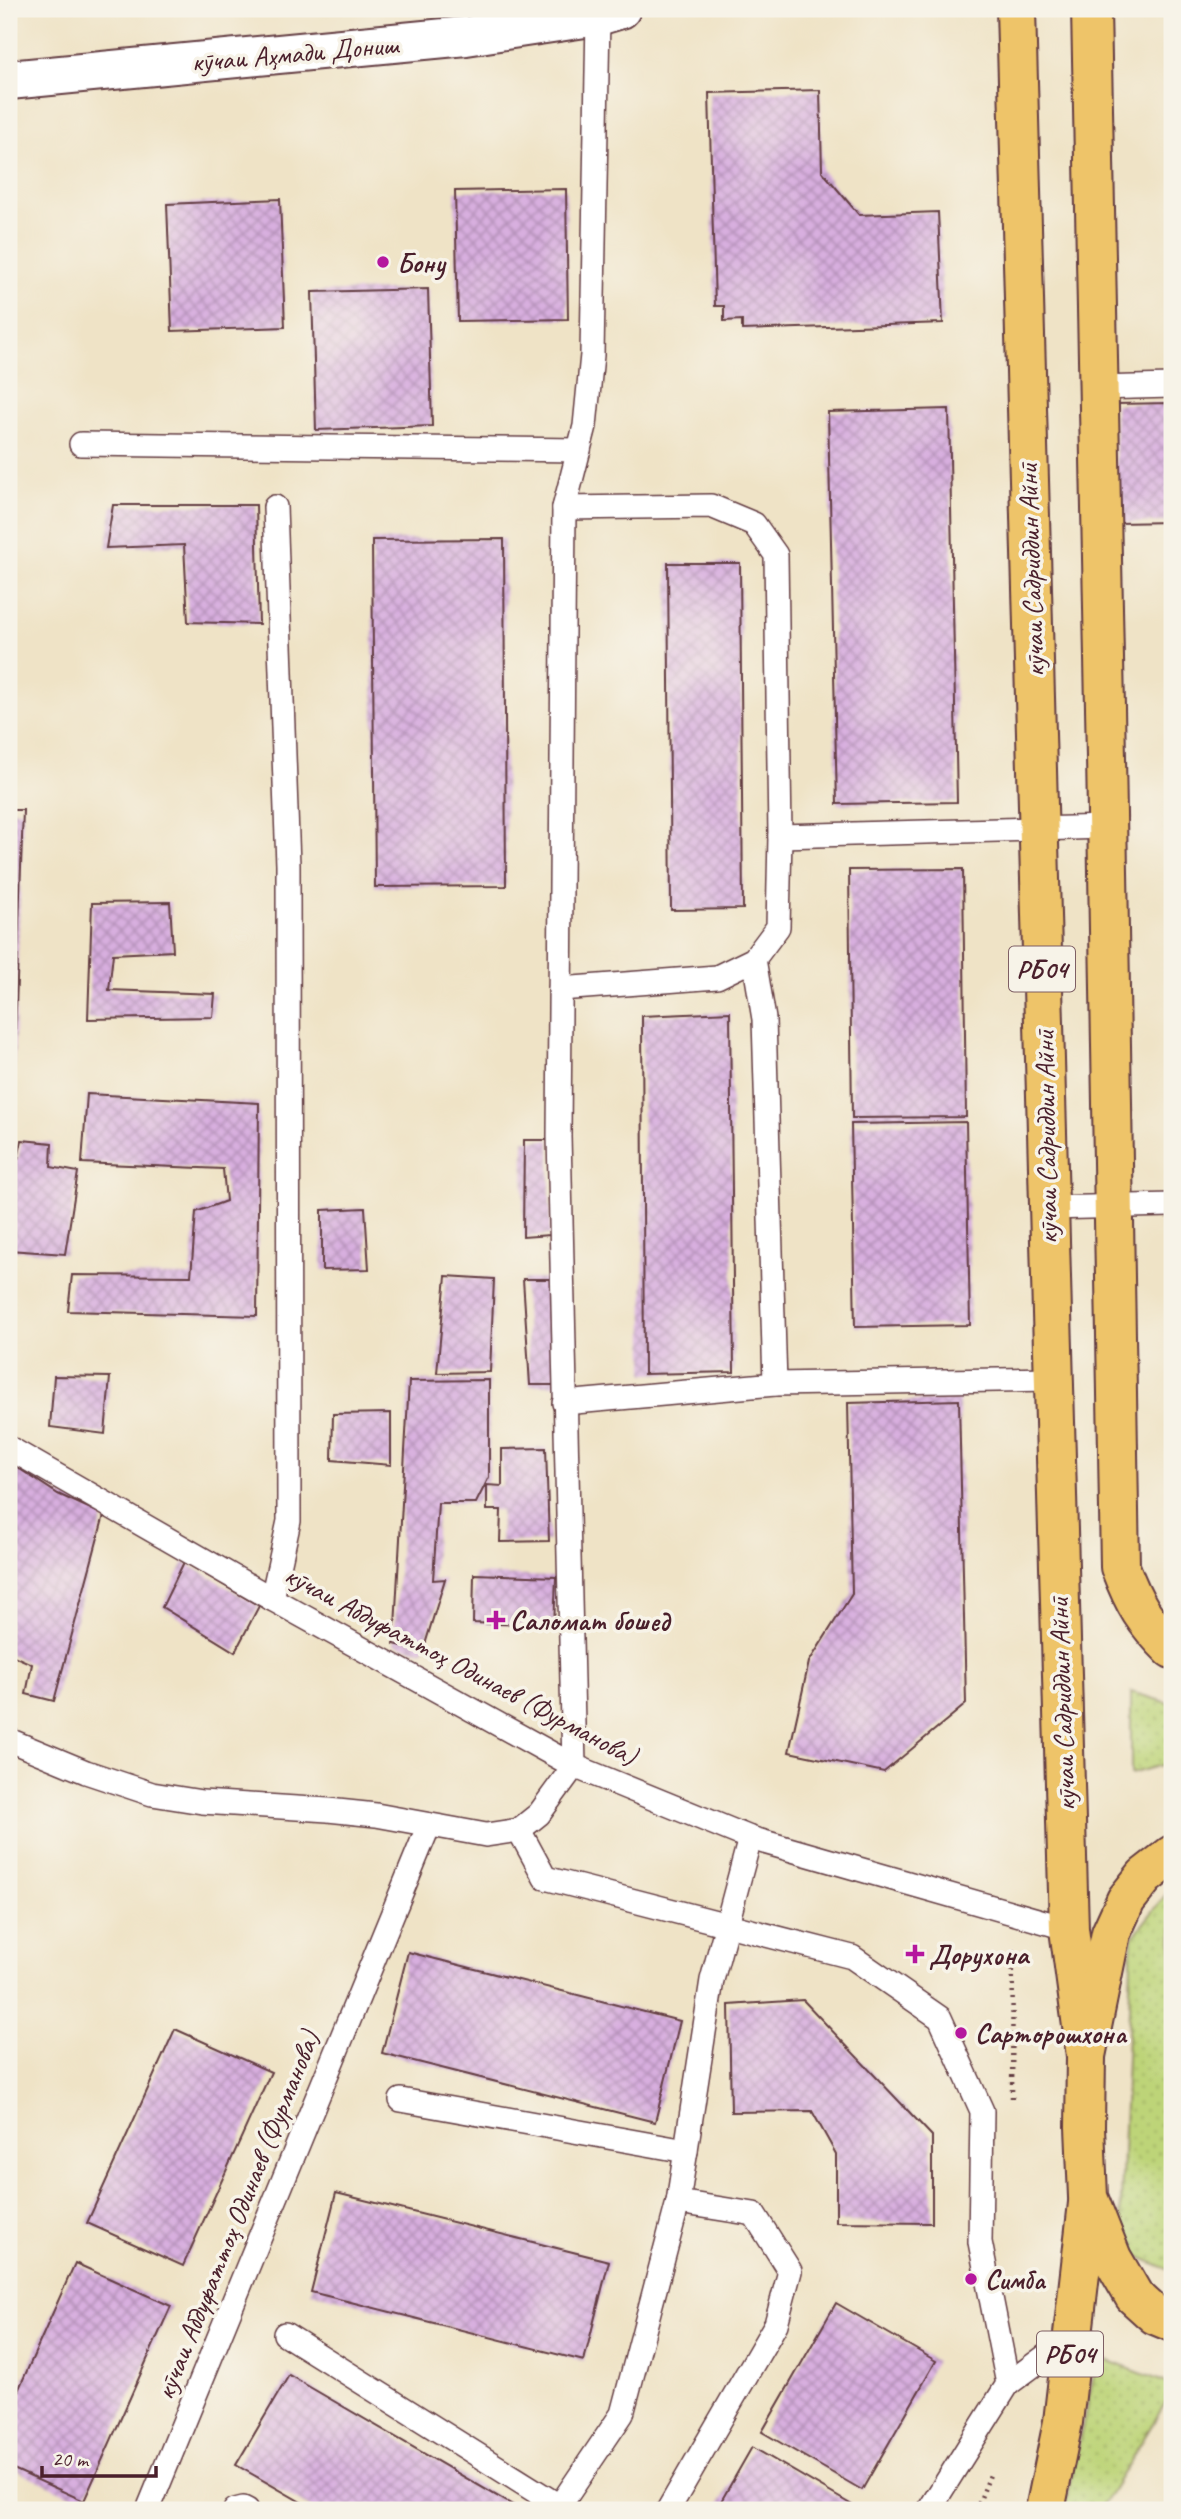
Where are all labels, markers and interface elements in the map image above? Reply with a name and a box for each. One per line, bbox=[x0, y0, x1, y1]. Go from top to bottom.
street label: кӯчаи Аҳмади Дониш bbox=[190, 26, 402, 80]
place label: Бону bbox=[397, 245, 447, 281]
marker: Бону bbox=[375, 254, 391, 270]
street label: кӯчаи Садриддин Айнӣ bbox=[1010, 460, 1052, 678]
road number: РБ04 bbox=[1009, 946, 1075, 992]
street label: кӯчаи Садриддин Айнӣ bbox=[1027, 1027, 1065, 1245]
street label: кӯчаи Абдуфаттоҳ Одинаев (Фурманова) bbox=[279, 1557, 645, 1774]
street label: кӯчаи Садриддин Айнӣ bbox=[1041, 1594, 1083, 1812]
place label: Саломат бошед bbox=[510, 1603, 672, 1638]
marker: Саломат бошед bbox=[488, 1612, 504, 1628]
place label: Дорухона bbox=[929, 1937, 1031, 1973]
marker: Дорухона bbox=[907, 1946, 923, 1962]
place label: Сарторошхона bbox=[975, 2016, 1128, 2051]
street label: кӯчаи Абдуфаттоҳ Одинаев (Фурманова) bbox=[147, 2024, 328, 2404]
marker: Сарторошхона bbox=[953, 2025, 969, 2041]
place label: Симба bbox=[985, 2262, 1047, 2297]
marker: Симба bbox=[963, 2271, 979, 2287]
road number: РБ04 bbox=[1037, 2332, 1103, 2376]
scale bar bbox=[42, 2435, 156, 2479]
text: 20 m bbox=[52, 2446, 90, 2472]

